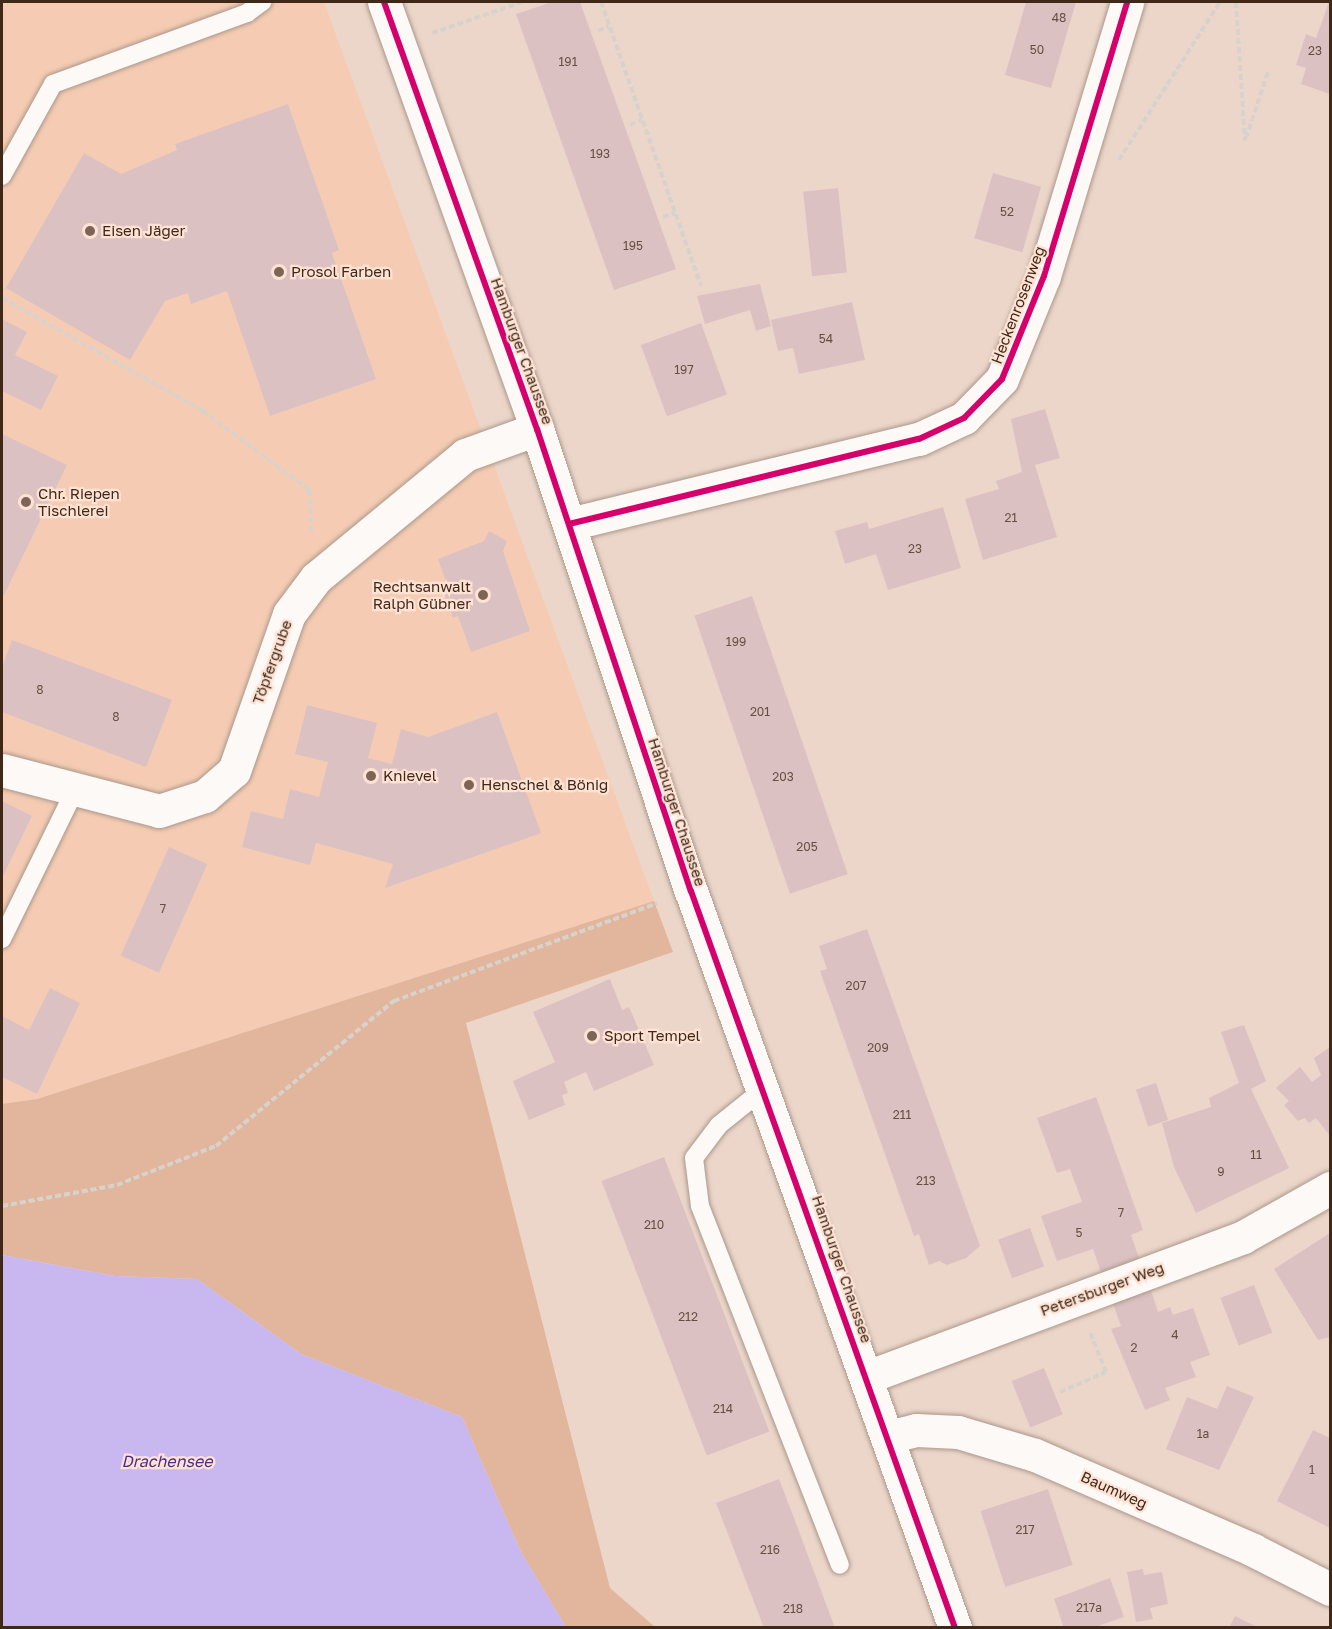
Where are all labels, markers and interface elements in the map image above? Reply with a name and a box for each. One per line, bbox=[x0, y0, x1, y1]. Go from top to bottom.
house number: 48 bbox=[1052, 11, 1066, 25]
house number: 50 bbox=[1030, 43, 1044, 57]
house number: 23 bbox=[1308, 44, 1322, 58]
house number: 191 bbox=[559, 55, 577, 69]
house number: 193 bbox=[590, 147, 610, 161]
house number: 52 bbox=[1000, 205, 1014, 219]
place label: Eisen Jäger bbox=[102, 222, 185, 240]
marker: Eisen Jäger bbox=[83, 224, 97, 238]
house number: 195 bbox=[623, 239, 643, 253]
street label: Heckenrosenweg bbox=[987, 244, 1049, 366]
place label: Prosol Farben bbox=[291, 263, 391, 281]
marker: Prosol Farben bbox=[272, 265, 286, 279]
street label: Hamburger Chaussee bbox=[487, 275, 557, 427]
house number: 54 bbox=[819, 332, 833, 346]
house number: 197 bbox=[674, 363, 694, 377]
place label: Chr. Riepen Tischlerei bbox=[38, 484, 120, 519]
marker: Chr. Riepen Tischlerei bbox=[19, 495, 33, 509]
house number: 21 bbox=[1005, 511, 1017, 525]
house number: 23 bbox=[908, 542, 922, 556]
place label: Rechtsanwalt Ralph Gübner bbox=[373, 577, 471, 612]
marker: Rechtsanwalt Ralph Gübner bbox=[476, 588, 490, 602]
street label: Töpfergrube bbox=[248, 617, 296, 707]
house number: 199 bbox=[726, 635, 746, 649]
house number: 8 bbox=[36, 683, 44, 697]
house number: 201 bbox=[750, 705, 770, 719]
house number: 8 bbox=[112, 710, 120, 724]
street label: Hamburger Chaussee bbox=[644, 736, 710, 888]
place label: Knievel bbox=[383, 767, 437, 785]
marker: Knievel bbox=[364, 769, 378, 783]
house number: 203 bbox=[772, 770, 794, 784]
place label: Henschel & Bönig bbox=[481, 776, 608, 794]
marker: Henschel & Bönig bbox=[462, 778, 476, 792]
house number: 205 bbox=[796, 840, 818, 854]
house number: 7 bbox=[160, 902, 166, 916]
house number: 207 bbox=[846, 979, 866, 993]
place label: Sport Tempel bbox=[604, 1027, 700, 1045]
marker: Sport Tempel bbox=[585, 1029, 599, 1043]
house number: 209 bbox=[867, 1041, 889, 1055]
house number: 211 bbox=[893, 1108, 911, 1122]
house number: 11 bbox=[1250, 1148, 1262, 1162]
house number: 9 bbox=[1217, 1165, 1225, 1179]
house number: 213 bbox=[916, 1174, 936, 1188]
street label: Hamburger Chaussee bbox=[808, 1193, 876, 1345]
house number: 7 bbox=[1118, 1206, 1124, 1220]
house number: 210 bbox=[644, 1218, 664, 1232]
house number: 5 bbox=[1076, 1226, 1082, 1240]
street label: Petersburger Weg bbox=[1038, 1258, 1166, 1320]
house number: 212 bbox=[678, 1310, 698, 1324]
house number: 4 bbox=[1171, 1328, 1179, 1342]
house number: 2 bbox=[1131, 1341, 1137, 1355]
house number: 214 bbox=[713, 1402, 733, 1416]
house number: 1a bbox=[1197, 1427, 1209, 1441]
water label: Drachensee bbox=[121, 1451, 213, 1471]
house number: 1 bbox=[1309, 1463, 1315, 1477]
street label: Baumweg bbox=[1078, 1467, 1150, 1513]
house number: 217 bbox=[1015, 1523, 1035, 1537]
house number: 216 bbox=[760, 1543, 780, 1557]
house number: 217a bbox=[1076, 1601, 1102, 1615]
house number: 218 bbox=[783, 1602, 803, 1616]

